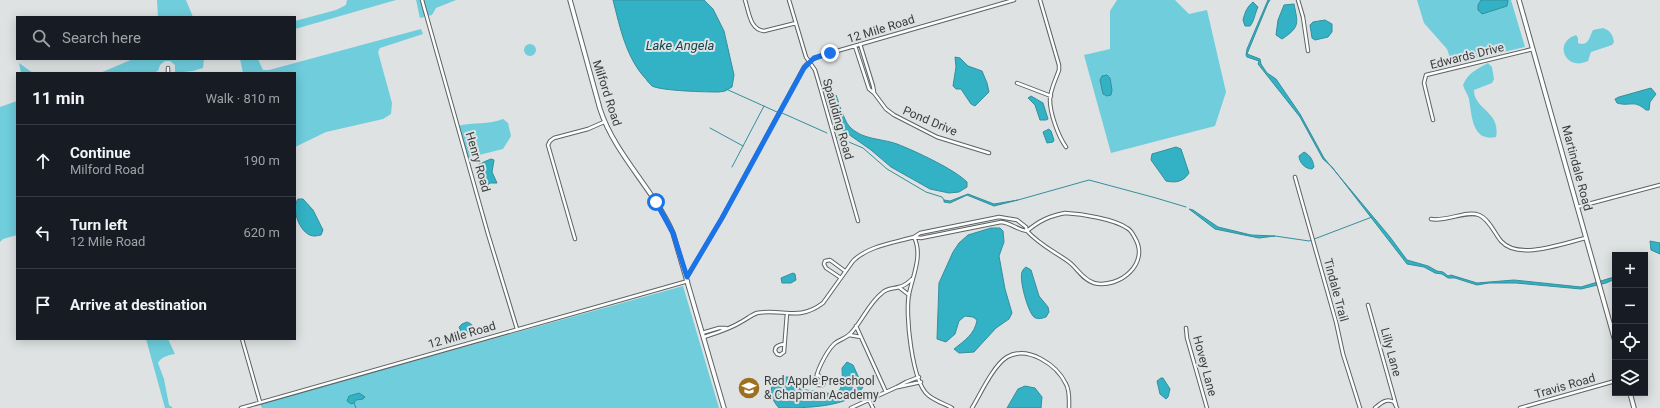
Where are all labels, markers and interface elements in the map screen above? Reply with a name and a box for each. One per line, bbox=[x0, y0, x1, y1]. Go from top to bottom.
street label: 12 Mile Road bbox=[846, 12, 916, 46]
search box bbox=[16, 16, 296, 60]
icon: search bbox=[30, 27, 52, 49]
text: Search here bbox=[62, 29, 141, 47]
water label: Lake Angela bbox=[646, 38, 714, 53]
street label: Edwards Drive bbox=[1428, 40, 1506, 72]
route end bbox=[821, 44, 839, 62]
street label: Milford Road bbox=[590, 58, 624, 128]
street label: Spaulding Road bbox=[820, 77, 856, 161]
text: 11 min bbox=[32, 88, 85, 108]
text: Walk · 810 m bbox=[205, 91, 280, 106]
street label: Pond Drive bbox=[901, 103, 959, 139]
street label: Martindale Road bbox=[1559, 124, 1595, 212]
street label: Henry Road bbox=[463, 130, 493, 194]
text: Continue bbox=[70, 144, 131, 162]
icon: ahead bbox=[32, 150, 54, 172]
text: 190 m bbox=[243, 153, 280, 168]
text: Milford Road bbox=[70, 162, 144, 177]
route start bbox=[647, 193, 665, 211]
text: Turn left bbox=[70, 216, 127, 234]
icon: left bbox=[32, 222, 54, 244]
text: 620 m bbox=[243, 225, 280, 240]
text: 12 Mile Road bbox=[70, 234, 145, 249]
map controls bbox=[1612, 252, 1648, 396]
button: + bbox=[1612, 252, 1648, 288]
street label: Tindale Trail bbox=[1321, 257, 1351, 323]
button: − bbox=[1612, 288, 1648, 324]
icon: arrive bbox=[32, 294, 54, 316]
text: Arrive at destination bbox=[70, 296, 207, 314]
street label: 12 Mile Road bbox=[427, 319, 497, 351]
button: locate bbox=[1612, 324, 1648, 360]
street label: Lilly Lane bbox=[1378, 326, 1404, 378]
street label: Hovey Lane bbox=[1190, 334, 1220, 398]
button: layers bbox=[1612, 360, 1648, 396]
street label: Travis Road bbox=[1533, 371, 1597, 401]
place label: Red Apple Preschool & Chapman Academy bbox=[764, 374, 879, 402]
school or university icon: Red Apple Preschool & Chapman Academy bbox=[736, 375, 762, 401]

